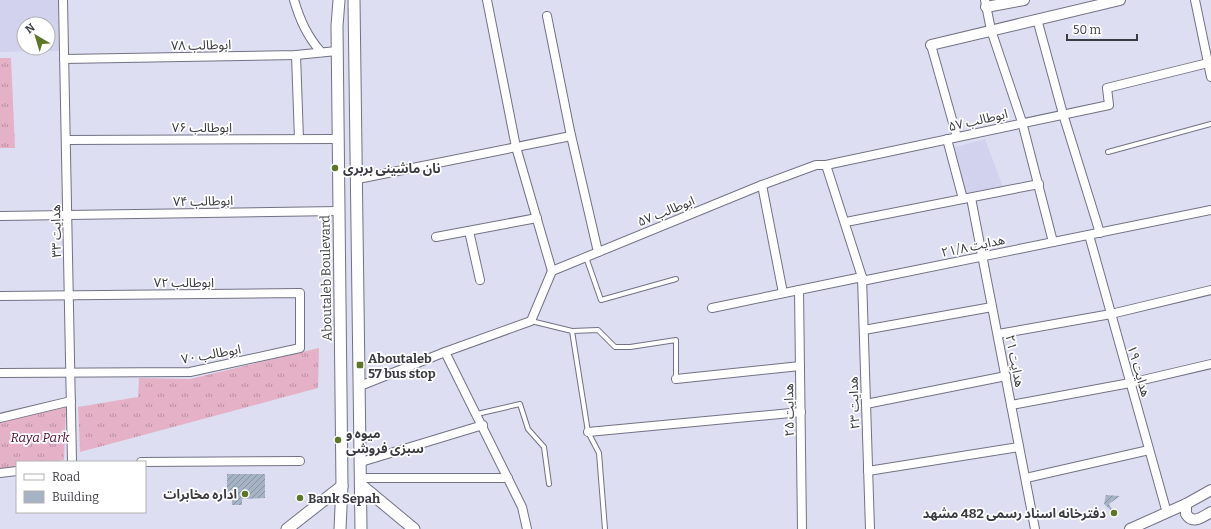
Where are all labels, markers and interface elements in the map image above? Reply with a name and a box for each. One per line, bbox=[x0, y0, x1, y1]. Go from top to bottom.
north arrow bbox=[16, 16, 56, 56]
scale bar bbox=[1067, 16, 1137, 42]
text: N bbox=[23, 20, 38, 36]
text: 50 m bbox=[1073, 23, 1102, 37]
street label: ابوطالب ۷۸ bbox=[171, 37, 231, 53]
street label: ابوطالب ۵۷ bbox=[947, 106, 1009, 134]
street label: ابوطالب ۷۶ bbox=[172, 120, 232, 135]
place label: نان ماشینی بربری bbox=[343, 161, 441, 176]
marker: نان ماشینی بربری bbox=[330, 163, 340, 173]
street label: ابوطالب ۷۴ bbox=[173, 193, 233, 209]
street label: ابوطالب ۵۷ bbox=[635, 193, 697, 230]
street label: هدایت ۳۳ bbox=[48, 204, 64, 258]
street label: Aboutaleb Boulevard bbox=[317, 215, 335, 341]
street label: هدایت ۲۱/۸ bbox=[940, 232, 1006, 260]
street label: ابوطالب ۷۲ bbox=[154, 275, 214, 290]
street label: هدایت ۲۱ bbox=[1003, 334, 1027, 388]
street label: ابوطالب ۷۰ bbox=[180, 341, 242, 367]
street label: هدایت ۱۹ bbox=[1124, 343, 1154, 399]
place label: Aboutaleb 57 bus stop bbox=[368, 351, 436, 381]
marker: Aboutaleb 57 bus stop bbox=[355, 360, 365, 370]
street label: هدایت ۲۳ bbox=[846, 376, 862, 430]
street label: هدایت ۲۵ bbox=[781, 383, 797, 437]
place label: میوه و سبزی فروشی bbox=[346, 426, 424, 456]
park label: Raya Park bbox=[11, 430, 70, 445]
marker: میوه و سبزی فروشی bbox=[333, 435, 343, 445]
legend bbox=[16, 461, 146, 513]
text: Road bbox=[52, 470, 80, 484]
place label: اداره مخابرات bbox=[163, 487, 237, 502]
marker: اداره مخابرات bbox=[240, 489, 250, 499]
text: Building bbox=[52, 490, 99, 504]
place label: Bank Sepah bbox=[308, 491, 381, 506]
marker: Bank Sepah bbox=[295, 493, 305, 503]
place label: دفترخانه اسناد رسمی 482 مشهد bbox=[923, 506, 1106, 521]
marker: دفترخانه اسناد رسمی 482 مشهد bbox=[1109, 508, 1119, 518]

